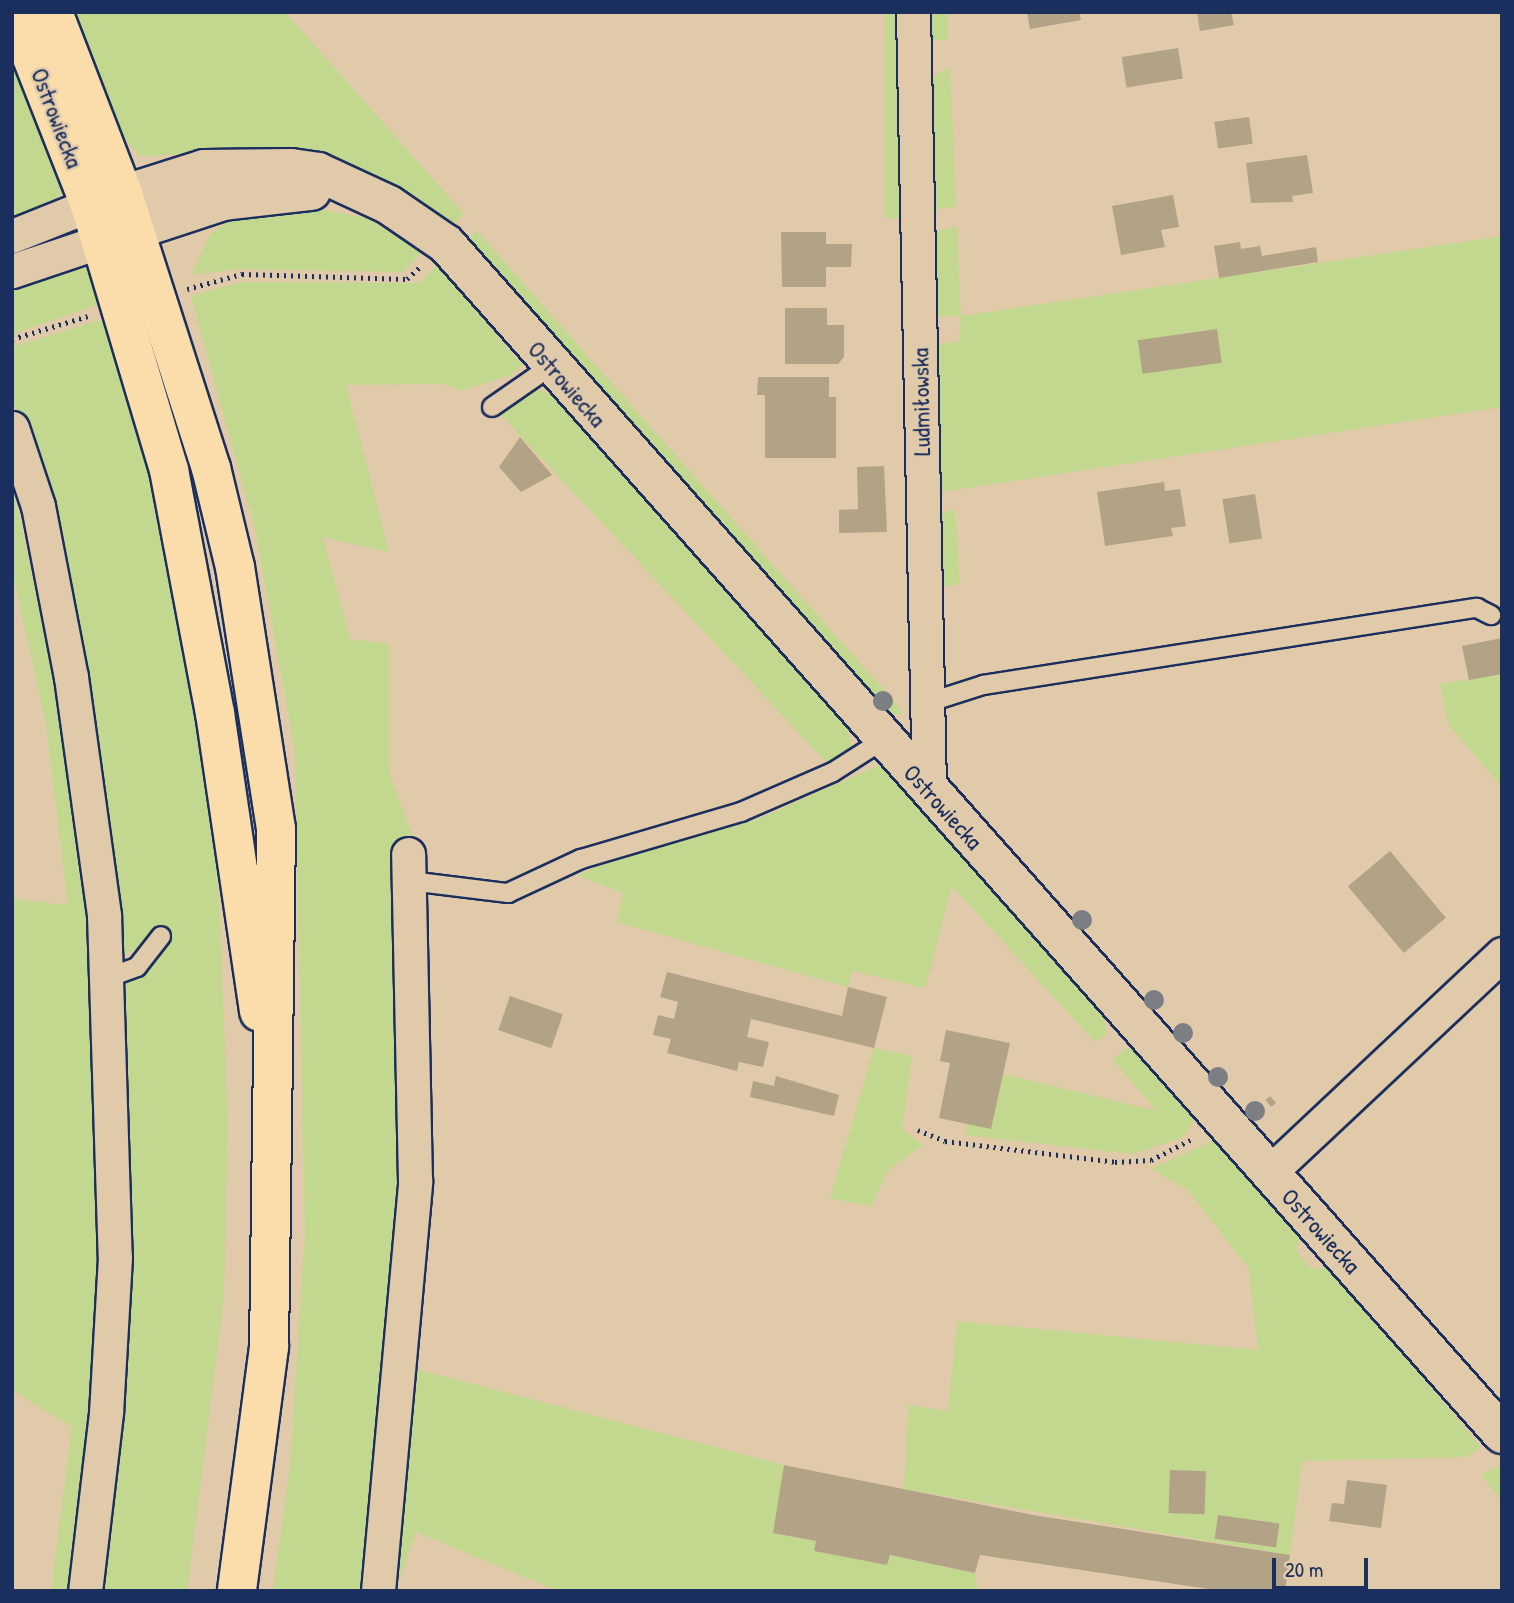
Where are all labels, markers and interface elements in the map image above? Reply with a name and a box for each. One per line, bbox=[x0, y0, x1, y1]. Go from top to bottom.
street label: Ostrowiecka bbox=[25, 64, 89, 172]
street label: Ostrowiecka bbox=[522, 335, 612, 433]
street label: Ludmiłowska bbox=[906, 348, 936, 456]
street label: Ostrowiecka bbox=[897, 759, 989, 855]
street label: Ostrowiecka bbox=[1275, 1183, 1367, 1279]
scale bar bbox=[1276, 1544, 1372, 1588]
text: 20 m bbox=[1285, 1555, 1323, 1584]

